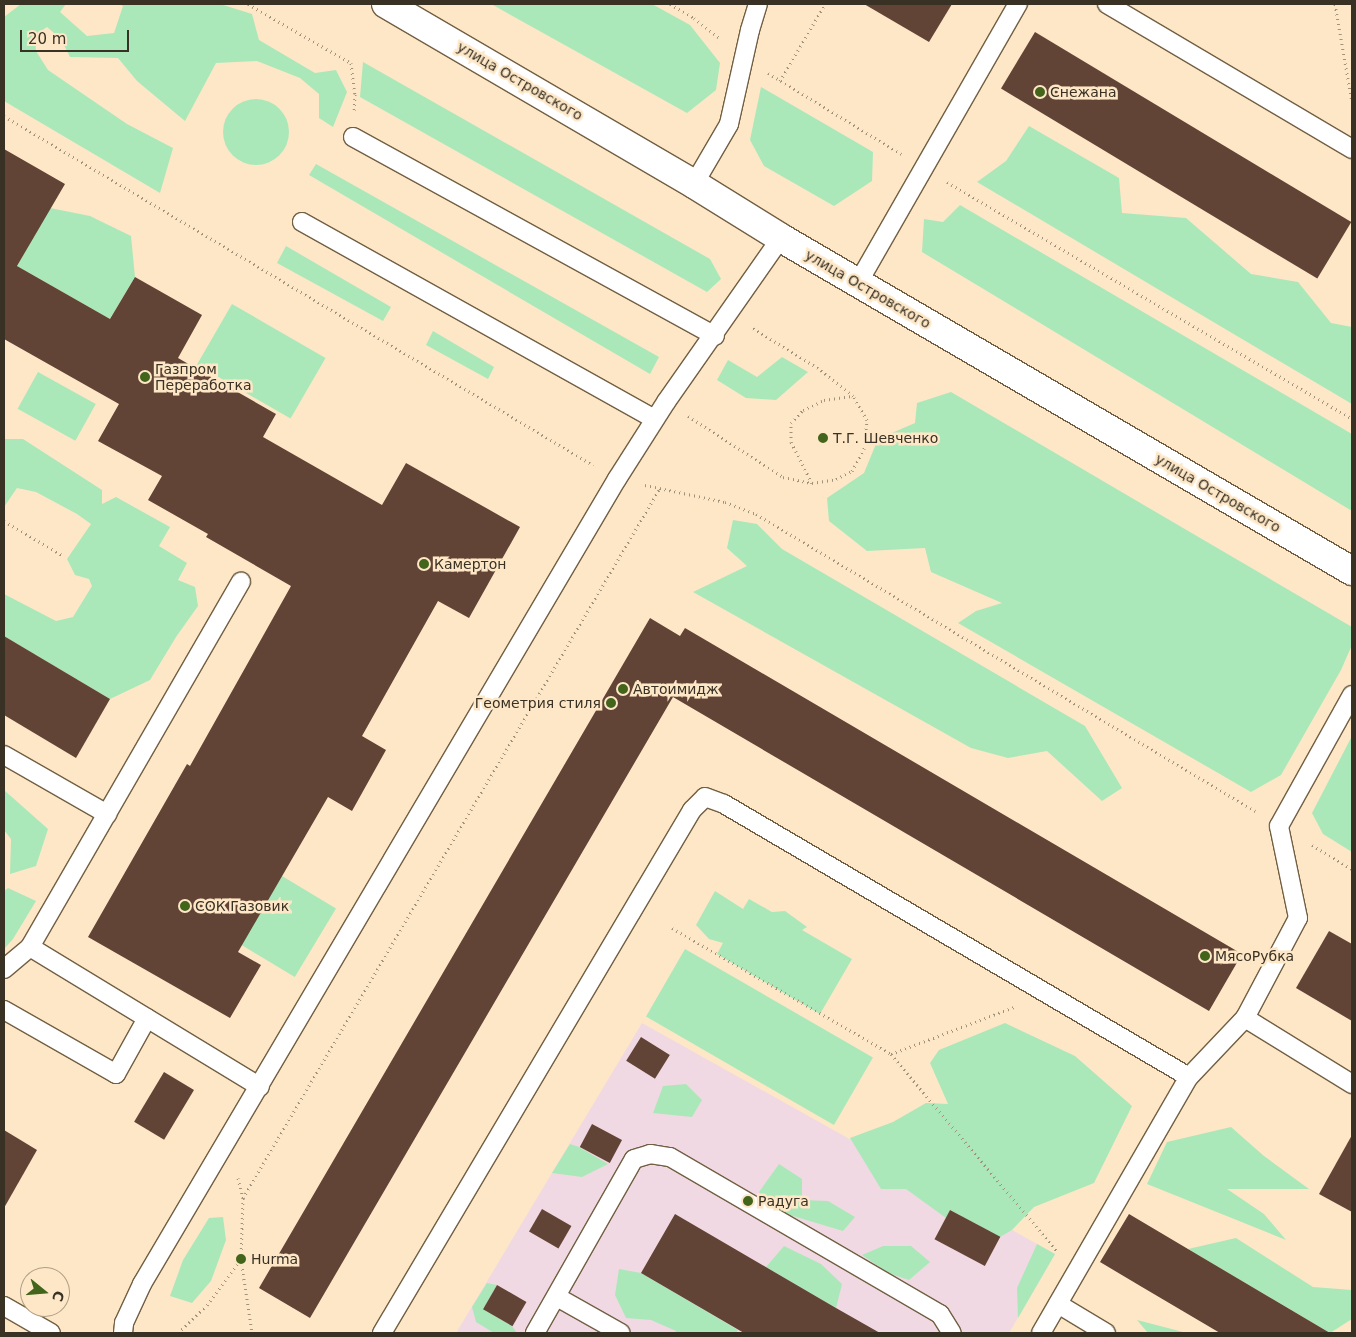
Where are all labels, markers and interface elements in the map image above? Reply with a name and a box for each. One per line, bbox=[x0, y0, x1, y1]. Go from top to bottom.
scale bar bbox=[22, 20, 131, 52]
text: 20 m bbox=[28, 30, 66, 48]
street label: улица Островского bbox=[454, 38, 586, 124]
place label: Снежана bbox=[1050, 84, 1116, 100]
marker: Снежана bbox=[1034, 86, 1046, 98]
street label: улица Островского bbox=[802, 246, 934, 332]
place label: Газпром Переработка bbox=[155, 361, 251, 394]
marker: Газпром Переработка bbox=[139, 371, 151, 383]
place label: Т.Г. Шевченко bbox=[833, 430, 938, 446]
marker: Т.Г. Шевченко bbox=[817, 432, 829, 444]
street label: улица Островского bbox=[1152, 450, 1284, 536]
place label: Камертон bbox=[434, 556, 506, 572]
marker: Камертон bbox=[418, 558, 430, 570]
place label: Автоимидж bbox=[633, 681, 719, 697]
marker: Автоимидж bbox=[617, 683, 629, 695]
place label: Геометрия стиля bbox=[475, 695, 601, 711]
marker: Геометрия стиля bbox=[605, 697, 617, 709]
place label: СОК Газовик bbox=[195, 898, 289, 914]
marker: СОК Газовик bbox=[179, 900, 191, 912]
place label: МясоРубка bbox=[1215, 948, 1294, 964]
marker: МясоРубка bbox=[1199, 950, 1211, 962]
place label: Радуга bbox=[758, 1193, 809, 1209]
marker: Радуга bbox=[742, 1195, 754, 1207]
place label: Hurma bbox=[251, 1251, 298, 1267]
marker: Hurma bbox=[235, 1253, 247, 1265]
north arrow bbox=[20, 1267, 70, 1317]
text: С bbox=[49, 1289, 68, 1303]

